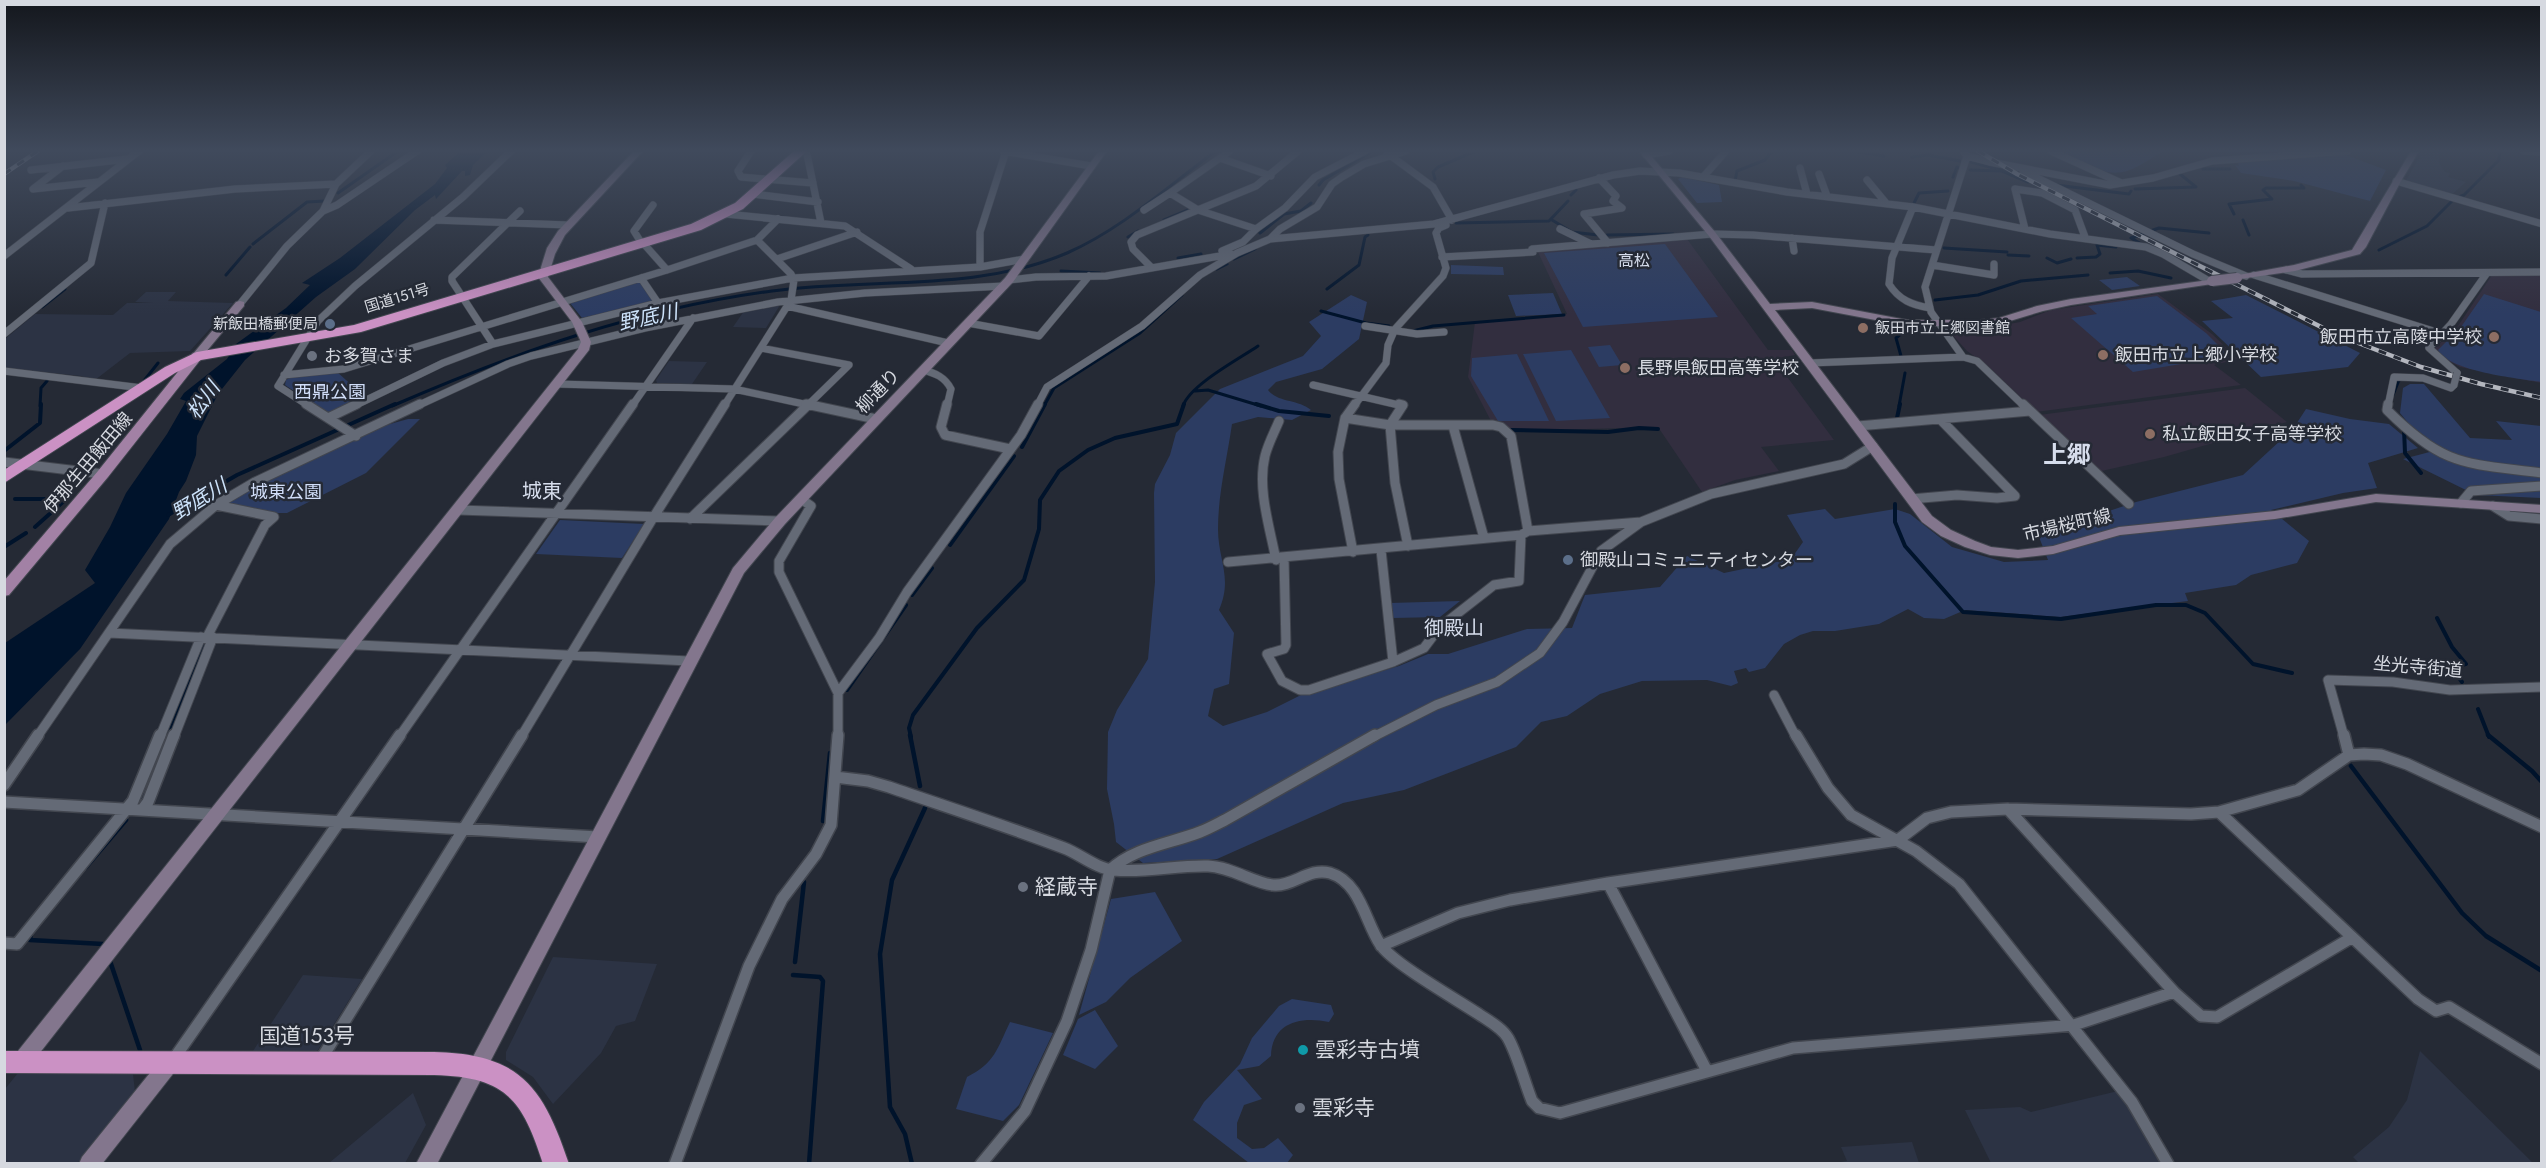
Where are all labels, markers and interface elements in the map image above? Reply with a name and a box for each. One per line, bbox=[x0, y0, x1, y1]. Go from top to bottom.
district label: 高松 bbox=[1618, 249, 1650, 272]
street label: 国道151号 bbox=[362, 278, 432, 318]
water label: 野底川 bbox=[616, 297, 682, 338]
place label: 新飯田橋郵便局 bbox=[213, 313, 318, 335]
marker: 新飯田橋郵便局 bbox=[323, 317, 337, 331]
place label: 飯田市立上郷図書館 bbox=[1875, 317, 2010, 339]
marker: 飯田市立上郷図書館 bbox=[1856, 321, 1870, 335]
place label: 飯田市立高陵中学校 bbox=[2320, 324, 2482, 350]
marker: 飯田市立高陵中学校 bbox=[2487, 330, 2501, 344]
place label: 飯田市立上郷小学校 bbox=[2115, 342, 2277, 368]
place label: お多賀さま bbox=[324, 343, 414, 369]
marker: 飯田市立上郷小学校 bbox=[2096, 348, 2110, 362]
marker: お多賀さま bbox=[305, 349, 319, 363]
place label: 長野県飯田高等学校 bbox=[1637, 355, 1799, 381]
marker: 長野県飯田高等学校 bbox=[1618, 361, 1632, 375]
street label: 柳通り bbox=[850, 363, 906, 419]
water label: 松川 bbox=[180, 374, 228, 425]
park label: 西鼎公園 bbox=[294, 379, 366, 405]
street label: 伊那生田飯田線 bbox=[38, 406, 138, 520]
place label: 私立飯田女子高等学校 bbox=[2162, 421, 2342, 447]
marker: 私立飯田女子高等学校 bbox=[2143, 427, 2157, 441]
district label: 上郷 bbox=[2043, 437, 2091, 472]
water label: 野底川 bbox=[166, 471, 234, 527]
district label: 城東 bbox=[522, 477, 562, 506]
park label: 城東公園 bbox=[250, 479, 322, 505]
street label: 市場桜町線 bbox=[2020, 502, 2114, 548]
place label: 御殿山コミュニティセンター bbox=[1580, 547, 1813, 573]
marker: 御殿山コミュニティセンター bbox=[1561, 553, 1575, 567]
district label: 御殿山 bbox=[1424, 614, 1484, 643]
street label: 坐光寺街道 bbox=[2372, 650, 2464, 684]
place label: 経蔵寺 bbox=[1035, 872, 1098, 902]
marker: 経蔵寺 bbox=[1016, 880, 1030, 894]
street label: 国道153号 bbox=[259, 1021, 355, 1051]
place label: 雲彩寺古墳 bbox=[1315, 1035, 1420, 1065]
marker: 雲彩寺古墳 bbox=[1296, 1043, 1310, 1057]
place label: 雲彩寺 bbox=[1312, 1093, 1375, 1123]
marker: 雲彩寺 bbox=[1293, 1101, 1307, 1115]

